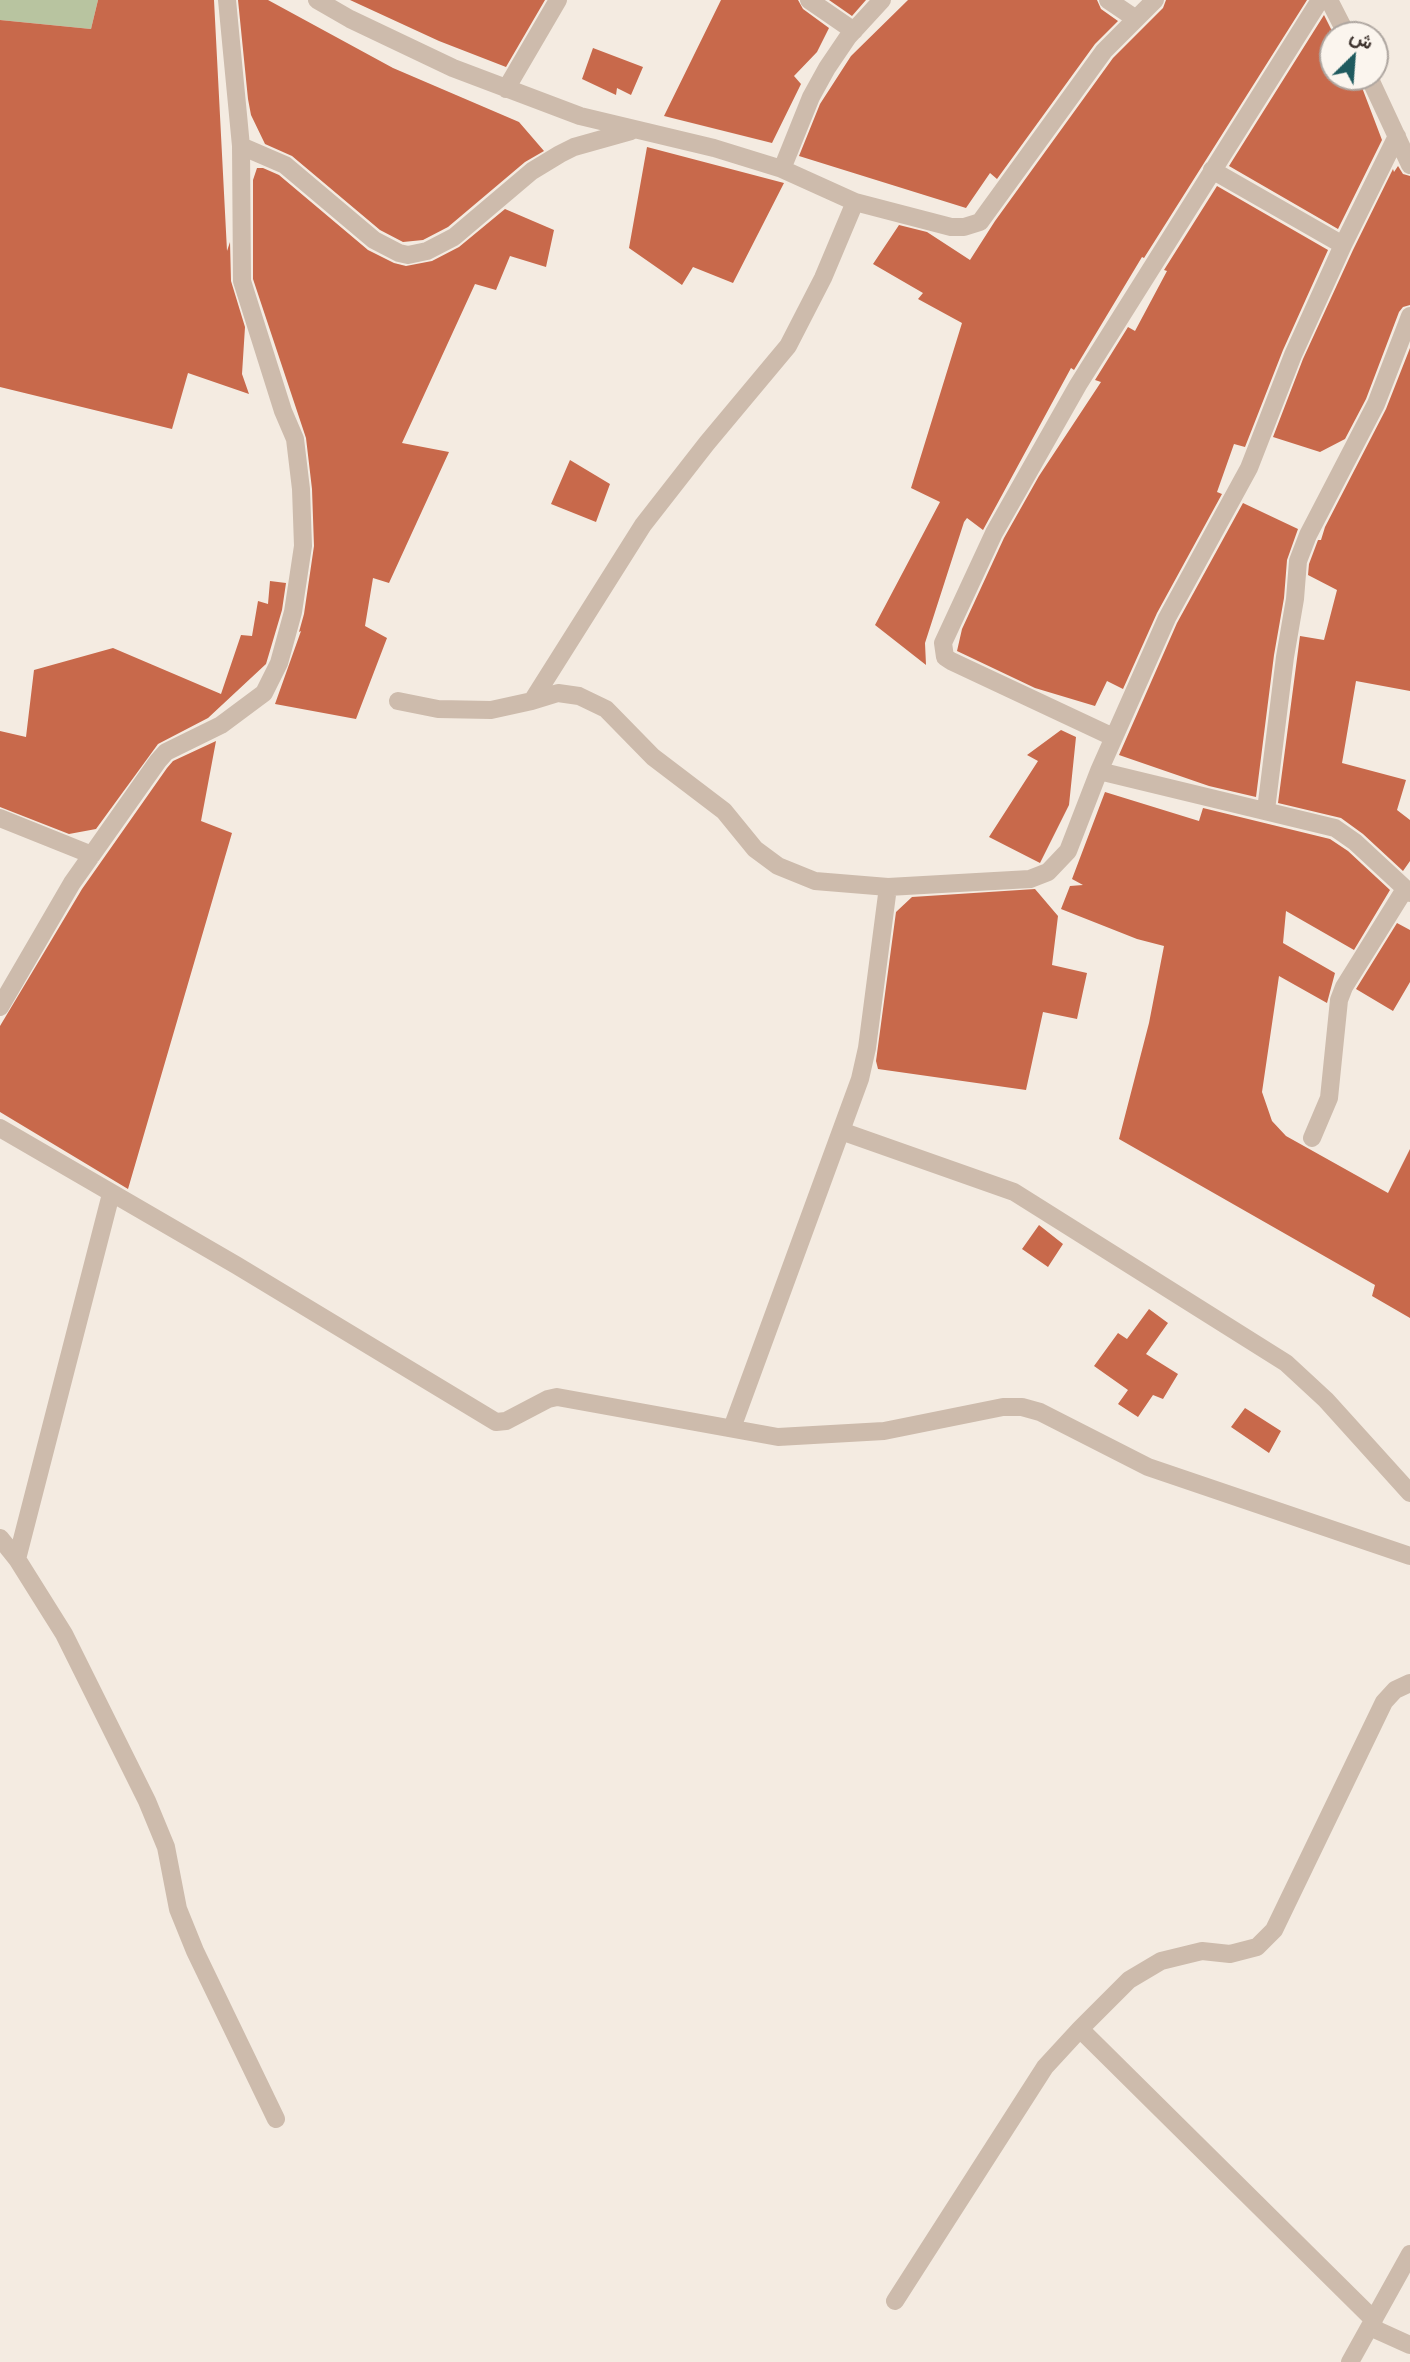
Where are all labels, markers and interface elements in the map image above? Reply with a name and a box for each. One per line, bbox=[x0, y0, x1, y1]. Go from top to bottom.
north arrow bbox=[1319, 21, 1389, 91]
text: ش bbox=[1347, 23, 1377, 54]

